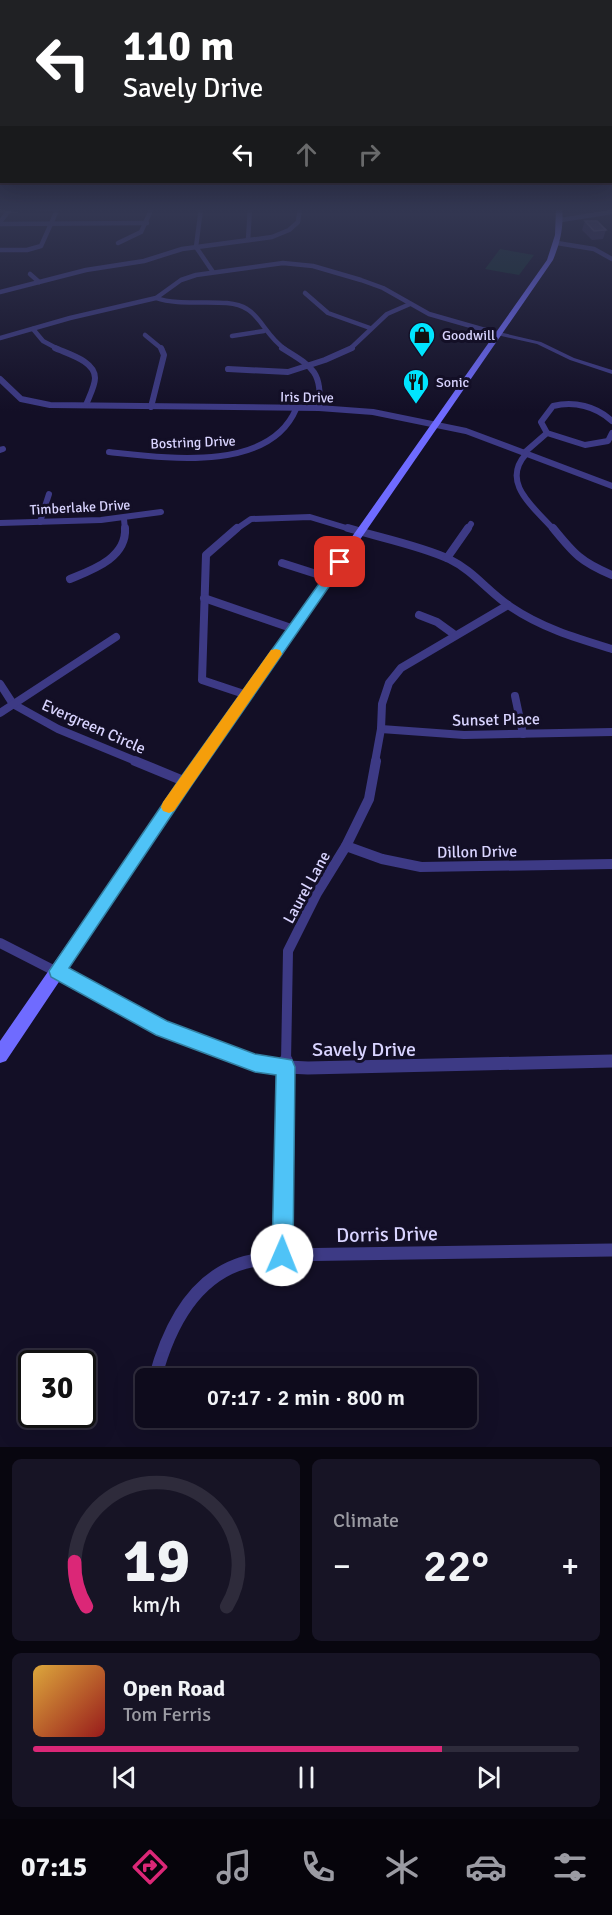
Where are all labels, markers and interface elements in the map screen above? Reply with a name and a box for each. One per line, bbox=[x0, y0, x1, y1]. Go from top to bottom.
text: 110 m bbox=[123, 21, 234, 72]
icon: left bbox=[24, 24, 102, 102]
text: Savely Drive bbox=[123, 72, 263, 105]
icon: left bbox=[227, 138, 260, 171]
icon: ahead bbox=[290, 138, 323, 171]
icon: right bbox=[353, 138, 386, 171]
shop icon: Goodwill bbox=[407, 320, 437, 358]
place label: Goodwill bbox=[442, 327, 495, 344]
restaurant icon: Sonic bbox=[401, 367, 431, 405]
place label: Sonic bbox=[436, 374, 469, 391]
street label: Iris Drive bbox=[280, 389, 334, 406]
street label: Bostring Drive bbox=[150, 433, 236, 452]
street label: Timberlake Drive bbox=[29, 496, 131, 519]
pin bbox=[314, 536, 365, 587]
icon: arrive bbox=[323, 545, 356, 578]
street label: Evergreen Circle bbox=[39, 695, 149, 759]
street label: Sunset Place bbox=[452, 709, 540, 731]
street label: Dillon Drive bbox=[437, 841, 517, 863]
street label: Laurel Lane bbox=[279, 848, 335, 927]
street label: Savely Drive bbox=[312, 1037, 416, 1062]
street label: Dorris Drive bbox=[336, 1221, 438, 1248]
position arrow bbox=[250, 1223, 314, 1287]
speed limit sign: 30 bbox=[18, 1350, 96, 1428]
text: 07:17 · 2 min · 800 m bbox=[207, 1384, 405, 1411]
text: Climate bbox=[333, 1508, 399, 1533]
text: 19 bbox=[122, 1522, 190, 1599]
text: 22° bbox=[423, 1539, 489, 1594]
text: − bbox=[333, 1546, 351, 1587]
text: + bbox=[561, 1546, 579, 1587]
text: km/h bbox=[132, 1592, 180, 1618]
text: Open Road bbox=[123, 1675, 225, 1702]
text: Tom Ferris bbox=[123, 1702, 211, 1727]
icon: previous bbox=[108, 1761, 141, 1794]
icon: pause bbox=[290, 1761, 323, 1794]
icon: next bbox=[472, 1761, 505, 1794]
icon: directions bbox=[129, 1846, 171, 1888]
icon: music bbox=[213, 1846, 255, 1888]
icon: phone bbox=[297, 1846, 339, 1888]
icon: climate bbox=[381, 1846, 423, 1888]
icon: car bbox=[465, 1846, 507, 1888]
icon: filters bbox=[549, 1846, 591, 1888]
text: 07:15 bbox=[21, 1851, 87, 1884]

